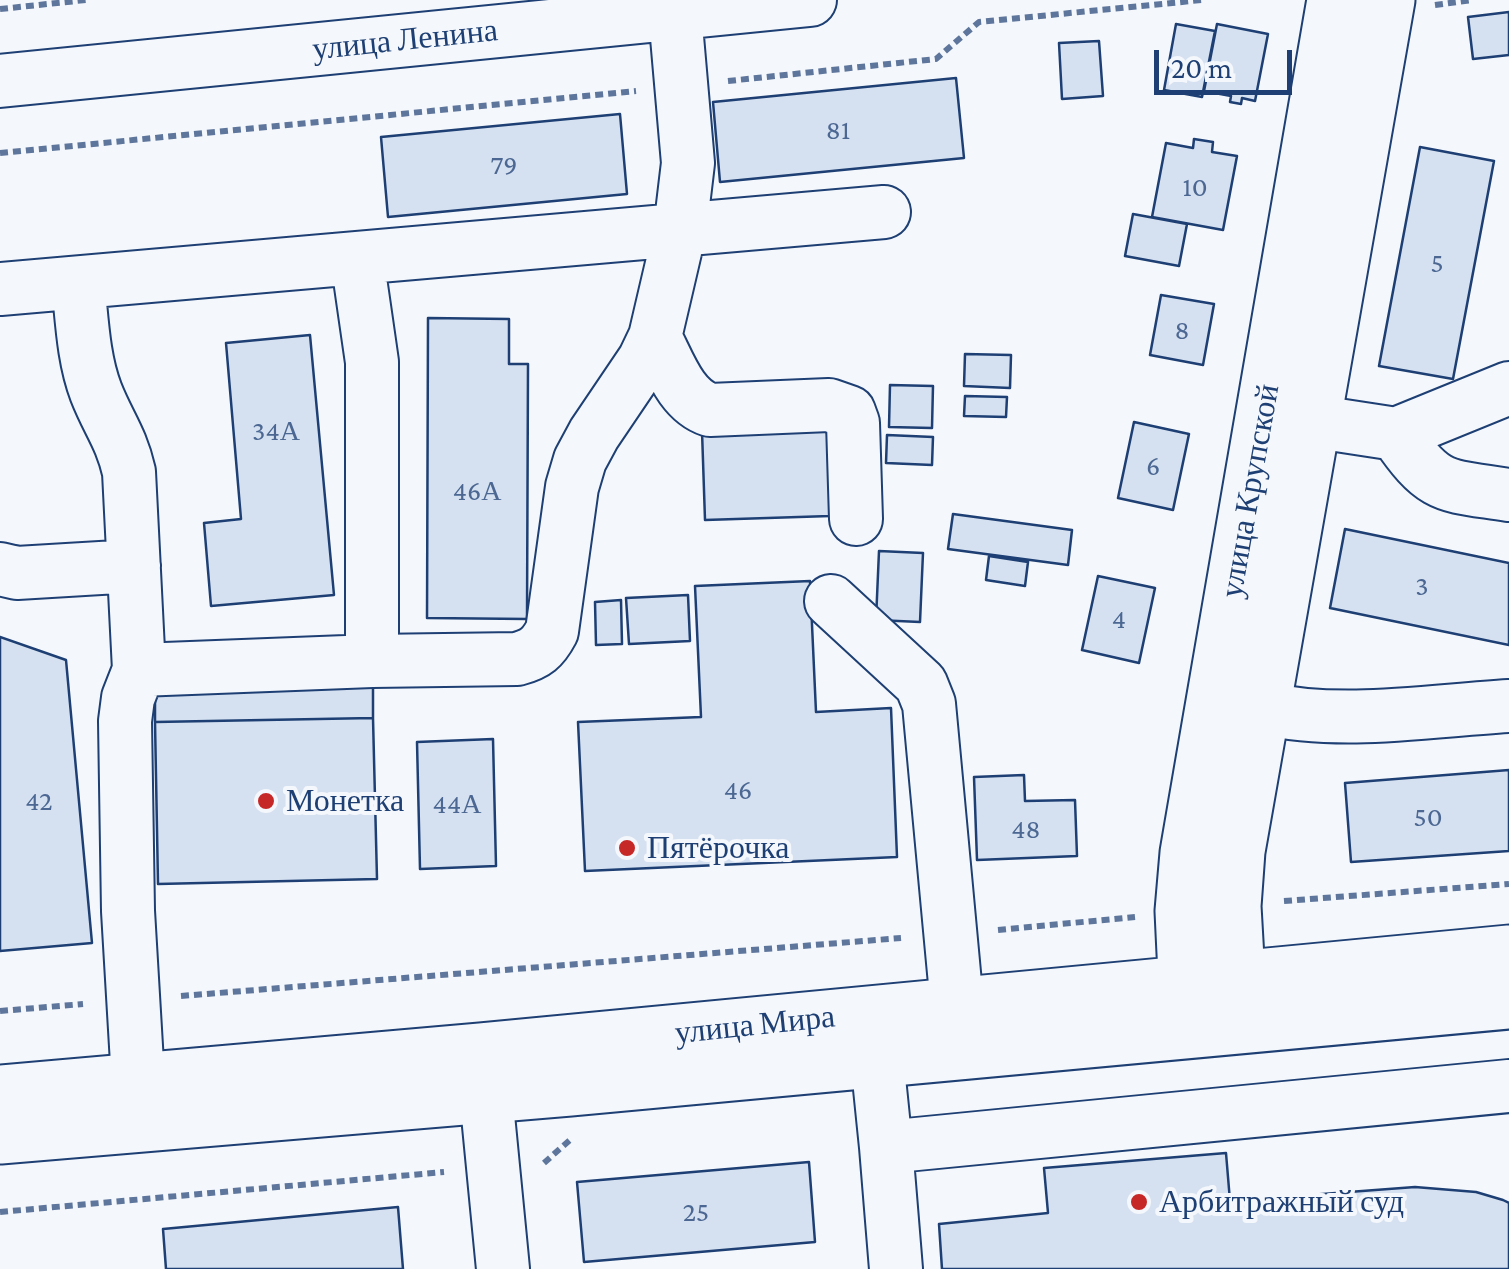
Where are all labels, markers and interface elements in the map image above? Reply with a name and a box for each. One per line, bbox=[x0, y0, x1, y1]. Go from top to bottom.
street label: улица Ленина bbox=[310, 11, 500, 69]
scale bar bbox=[1159, 30, 1296, 92]
text: 20 m bbox=[1171, 51, 1232, 84]
house number: 81 bbox=[826, 113, 850, 147]
house number: 79 bbox=[490, 148, 518, 182]
house number: 10 bbox=[1182, 170, 1208, 204]
house number: 5 bbox=[1430, 246, 1444, 280]
house number: 8 bbox=[1174, 313, 1190, 347]
street label: улица Крупской bbox=[1212, 381, 1288, 601]
house number: 34А bbox=[252, 414, 300, 448]
house number: 6 bbox=[1146, 449, 1160, 483]
house number: 46А bbox=[453, 474, 501, 508]
house number: 3 bbox=[1415, 569, 1429, 603]
house number: 4 bbox=[1112, 602, 1126, 636]
house number: 46 bbox=[724, 773, 752, 807]
place label: Монетка bbox=[286, 782, 404, 820]
house number: 42 bbox=[25, 784, 53, 818]
house number: 44А bbox=[433, 787, 481, 821]
marker: Монетка bbox=[255, 790, 277, 812]
house number: 50 bbox=[1413, 800, 1443, 834]
house number: 48 bbox=[1011, 812, 1041, 846]
place label: Пятёрочка bbox=[647, 829, 790, 867]
marker: Пятёрочка bbox=[616, 837, 638, 859]
street label: улица Мира bbox=[673, 998, 837, 1052]
place label: Арбитражный суд bbox=[1159, 1183, 1404, 1221]
marker: Арбитражный суд bbox=[1128, 1191, 1150, 1213]
house number: 25 bbox=[683, 1195, 709, 1229]

